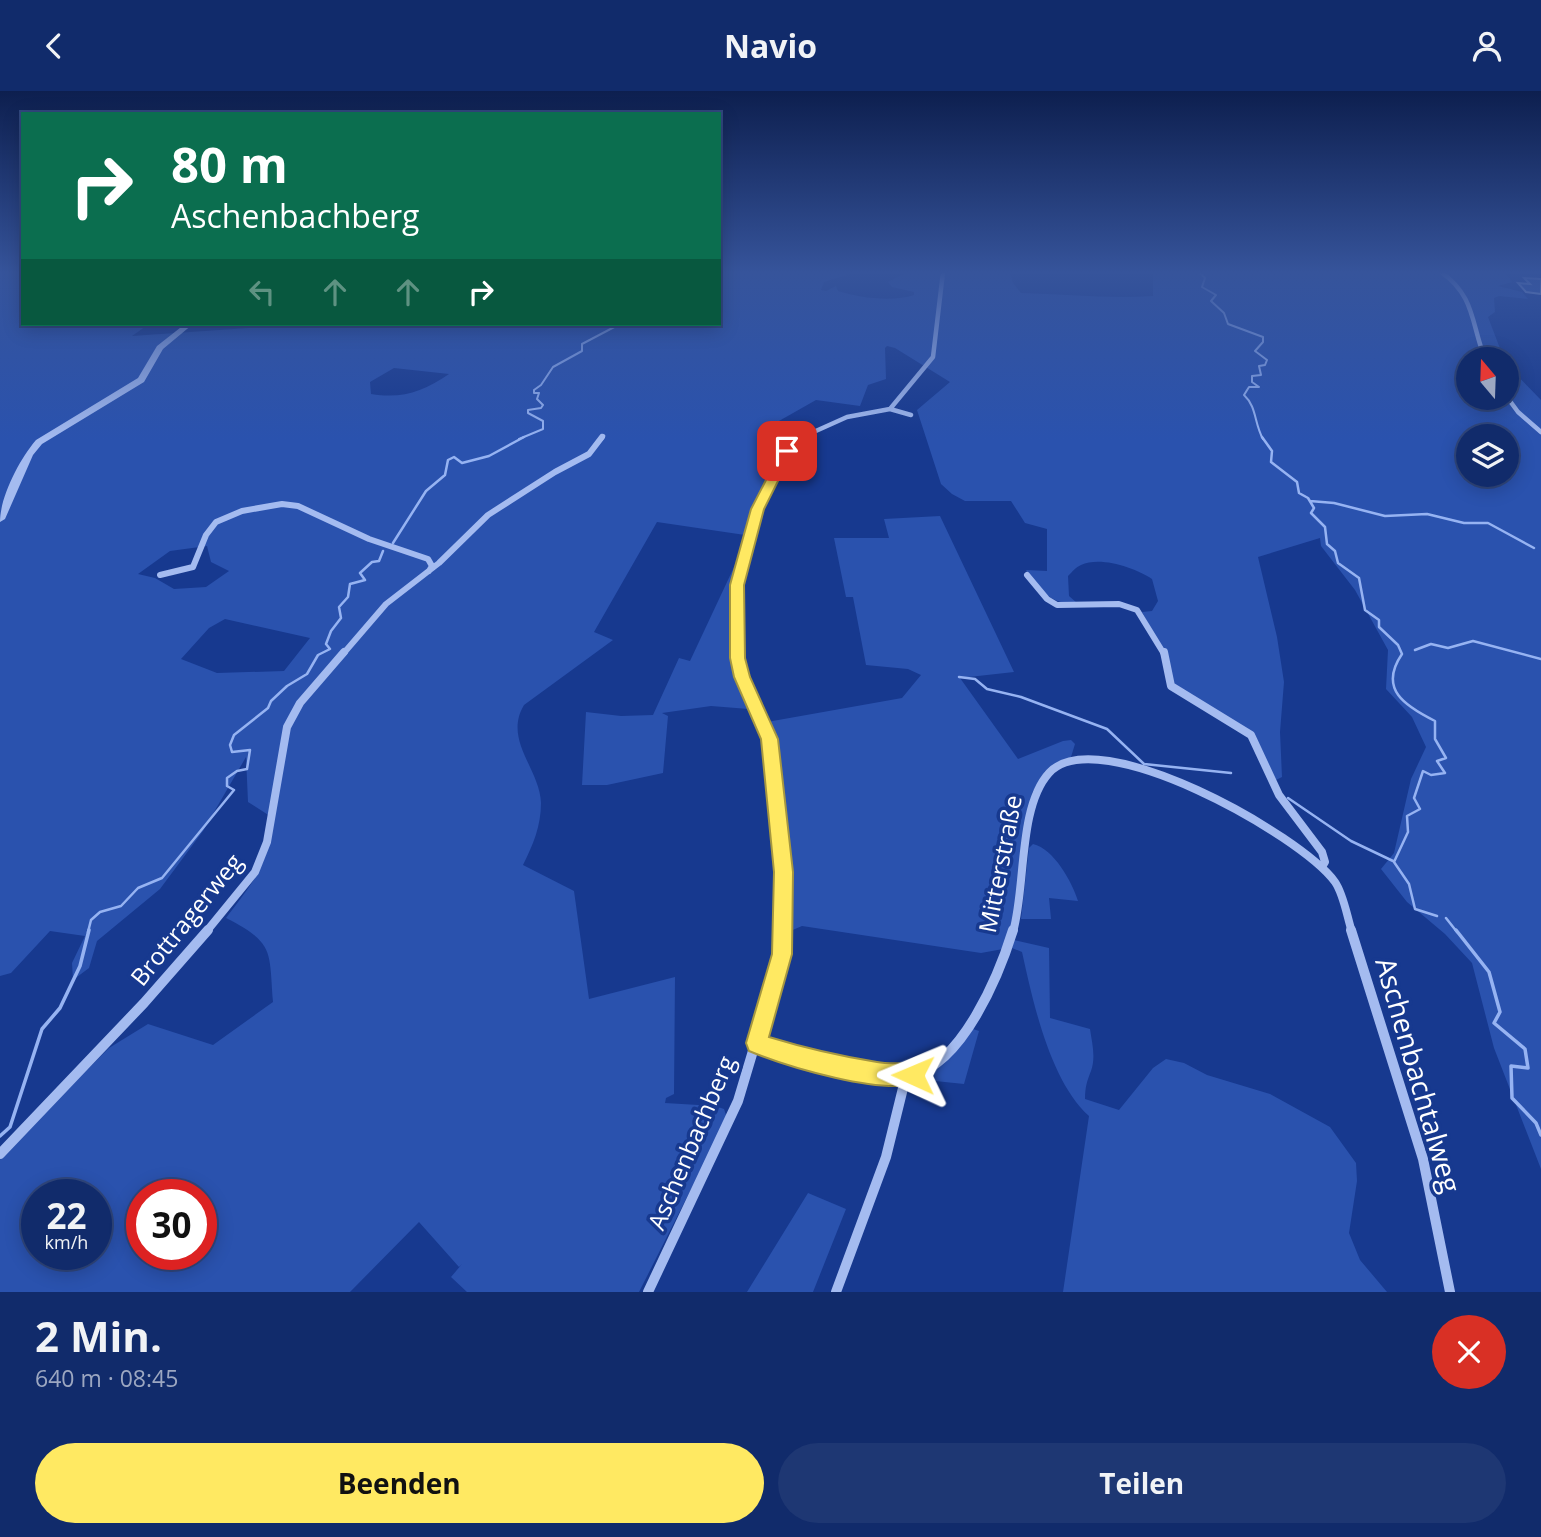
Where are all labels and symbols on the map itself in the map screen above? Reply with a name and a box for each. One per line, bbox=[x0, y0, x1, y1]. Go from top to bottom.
north arrow bbox=[1456, 347, 1519, 409]
pin bbox=[757, 421, 817, 481]
street label: Mitterstraße bbox=[970, 792, 1029, 935]
street label: Brottragerweg bbox=[122, 846, 249, 992]
street label: Aschenbachtalweg bbox=[1367, 953, 1471, 1197]
position arrow bbox=[876, 1038, 950, 1112]
street label: Aschenbachberg bbox=[639, 1050, 742, 1235]
speed limit sign: 30 bbox=[126, 1179, 217, 1270]

